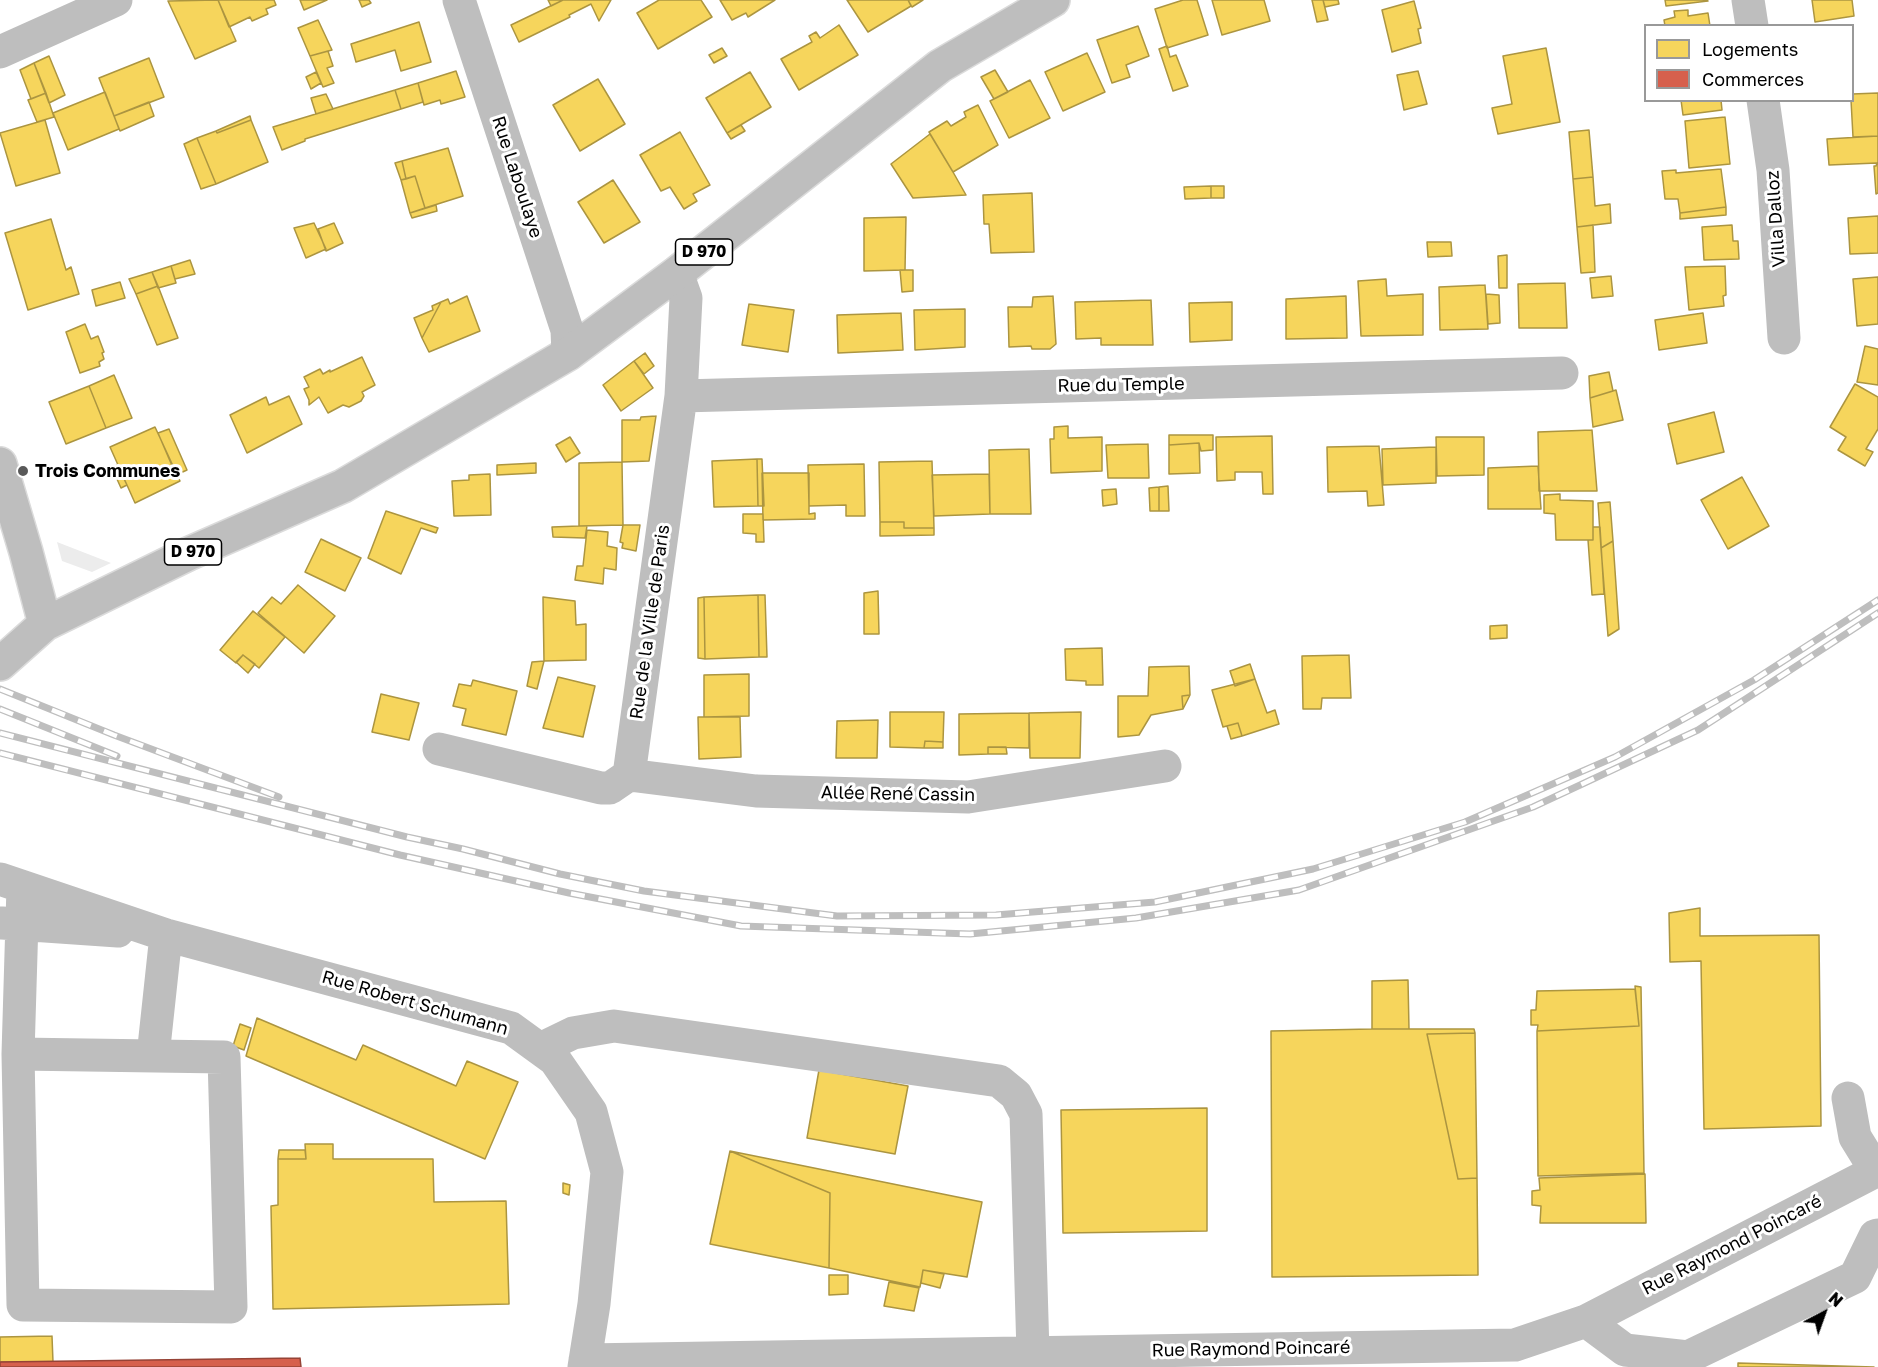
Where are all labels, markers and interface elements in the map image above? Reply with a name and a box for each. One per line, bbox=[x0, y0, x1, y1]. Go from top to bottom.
legend bbox=[1644, 24, 1854, 102]
text: Logements bbox=[1702, 38, 1798, 60]
text: Commerces bbox=[1702, 68, 1804, 90]
street label: Rue Laboulaye bbox=[487, 113, 547, 241]
street label: Villa Dalloz bbox=[1762, 170, 1790, 268]
road number: D 970 bbox=[676, 239, 732, 265]
street label: Rue du Temple bbox=[1057, 373, 1185, 397]
place label: Trois Communes bbox=[35, 460, 180, 482]
marker: Trois Communes bbox=[16, 464, 30, 478]
street label: Rue de la Ville de Paris bbox=[626, 523, 674, 721]
road number: D 970 bbox=[164, 539, 222, 565]
street label: Allée René Cassin bbox=[821, 782, 975, 806]
street label: Rue Robert Schumann bbox=[319, 966, 511, 1040]
street label: Rue Raymond Poincaré bbox=[1639, 1190, 1825, 1300]
north arrow bbox=[1794, 1283, 1854, 1343]
text: N bbox=[1825, 1288, 1847, 1311]
street label: Rue Raymond Poincaré bbox=[1152, 1336, 1350, 1362]

